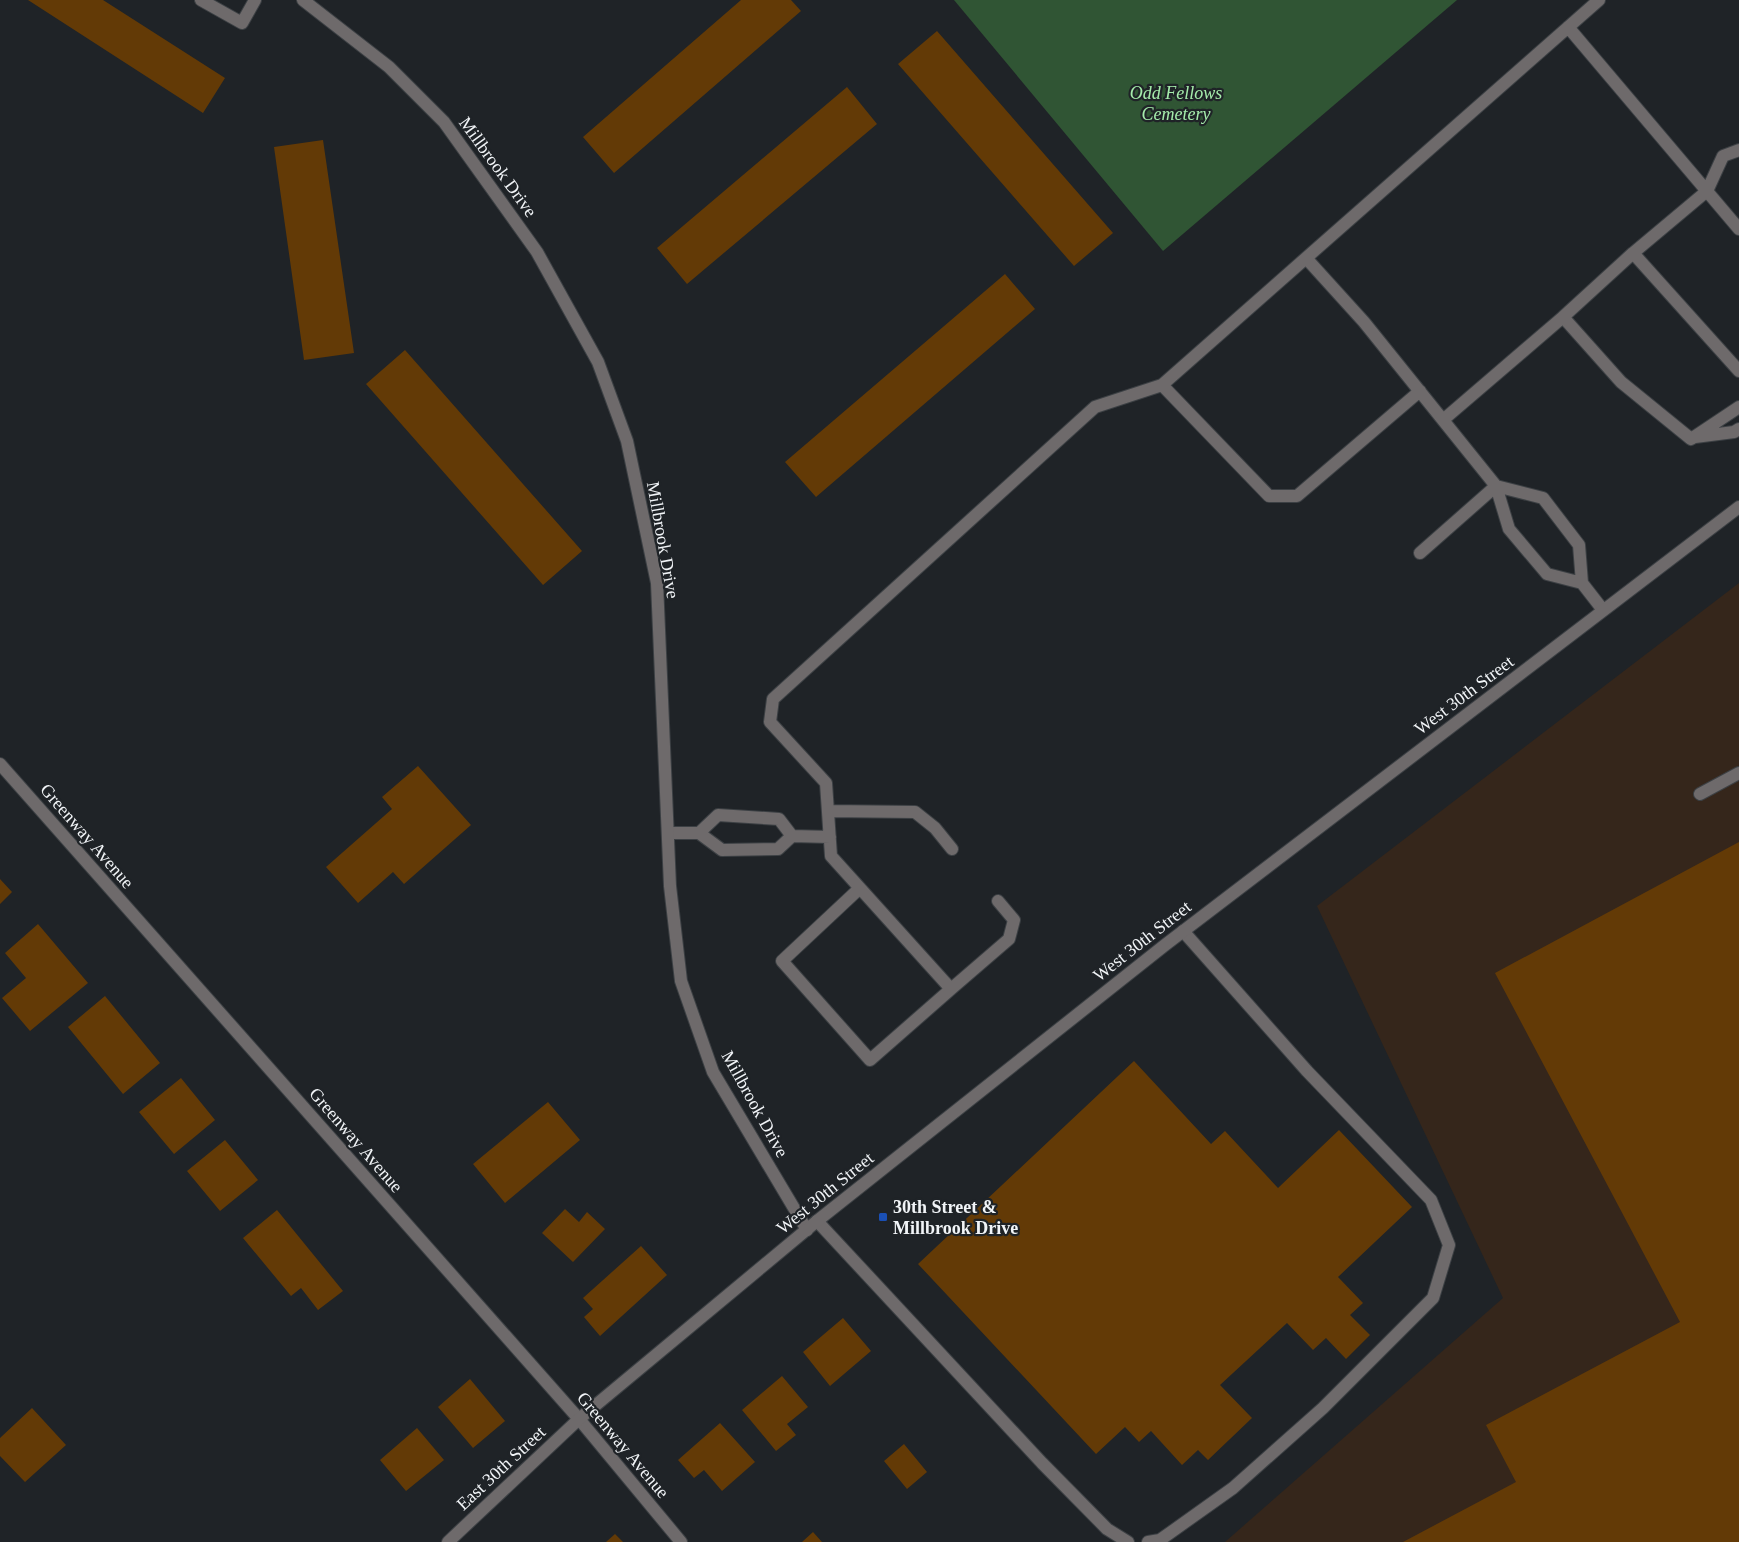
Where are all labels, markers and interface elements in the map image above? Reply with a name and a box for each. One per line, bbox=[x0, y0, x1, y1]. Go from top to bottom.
park label: Odd Fellows Cemetery bbox=[1130, 83, 1222, 124]
street label: Millbrook Drive bbox=[455, 113, 541, 221]
street label: Millbrook Drive bbox=[643, 480, 683, 600]
street label: West 30th Street bbox=[1411, 651, 1517, 739]
street label: Greenway Avenue bbox=[36, 780, 138, 892]
street label: West 30th Street bbox=[1089, 897, 1195, 985]
street label: Millbrook Drive bbox=[718, 1047, 792, 1161]
street label: Greenway Avenue bbox=[305, 1084, 407, 1196]
street label: West 30th Street bbox=[773, 1148, 877, 1238]
place label: 30th Street & Millbrook Drive bbox=[893, 1197, 1018, 1238]
marker: 30th Street & Millbrook Drive bbox=[877, 1211, 889, 1223]
street label: Greenway Avenue bbox=[573, 1388, 673, 1502]
street label: East 30th Street bbox=[452, 1422, 550, 1514]

